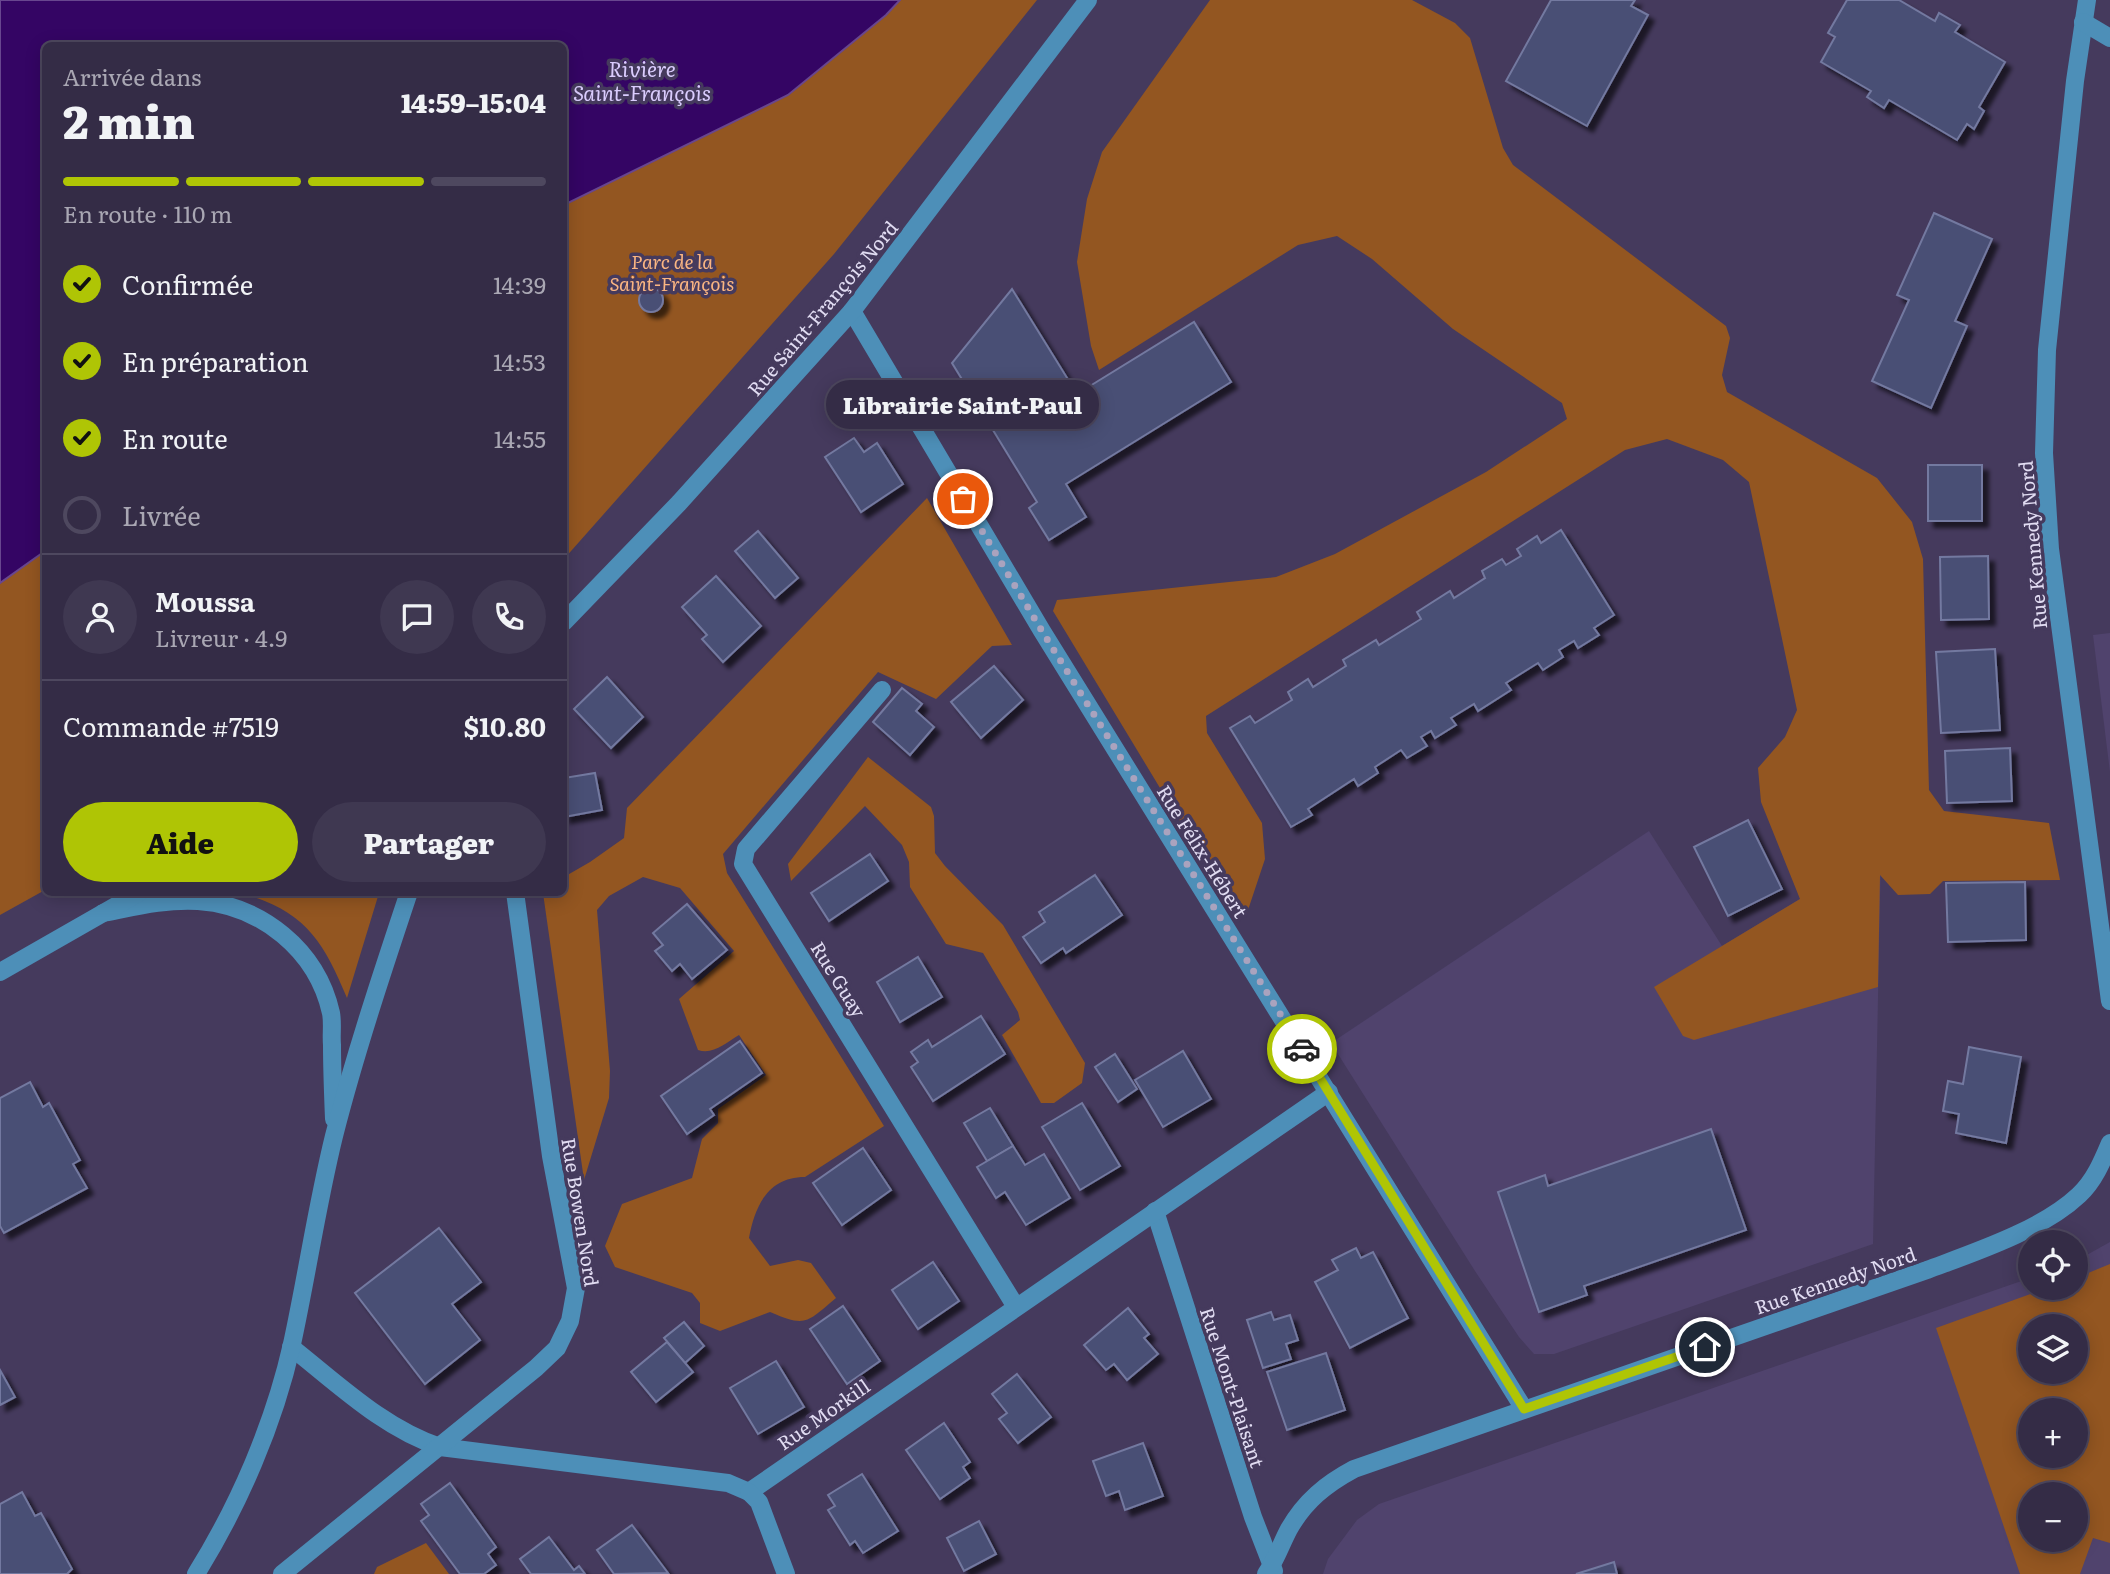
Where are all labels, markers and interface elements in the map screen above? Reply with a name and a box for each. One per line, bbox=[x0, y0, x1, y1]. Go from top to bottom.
water label: Rivière Saint-François bbox=[573, 52, 711, 107]
text: Arrivée dans bbox=[63, 59, 201, 93]
text: 14:59–15:04 bbox=[401, 82, 546, 121]
text: 2 min bbox=[63, 85, 195, 153]
text: En route · 110 m bbox=[63, 196, 232, 230]
street label: Rue Saint-François Nord bbox=[740, 214, 904, 402]
park label: Parc de la Saint-François bbox=[610, 247, 734, 297]
text: Confirmée bbox=[122, 264, 253, 303]
icon: check bbox=[63, 265, 101, 303]
text: 14:39 bbox=[493, 267, 546, 301]
text: En préparation bbox=[122, 341, 309, 380]
icon: check bbox=[63, 342, 101, 380]
text: 14:53 bbox=[493, 344, 546, 378]
callout: Librairie Saint-Paul bbox=[827, 380, 1100, 429]
text: Librairie Saint-Paul bbox=[843, 387, 1082, 421]
text: En route bbox=[122, 418, 228, 457]
icon: check bbox=[63, 419, 101, 457]
text: 14:55 bbox=[494, 421, 546, 455]
street label: Rue Kennedy Nord bbox=[2011, 459, 2053, 630]
pin bbox=[933, 469, 993, 529]
icon: bag bbox=[944, 480, 982, 518]
text: Livrée bbox=[122, 495, 201, 534]
button: person bbox=[63, 580, 137, 654]
button: chat bbox=[380, 580, 454, 654]
button: phone bbox=[472, 580, 546, 654]
text: Moussa bbox=[155, 581, 255, 620]
text: Livreur · 4.9 bbox=[155, 620, 287, 654]
text: Commande #7519 bbox=[63, 706, 279, 745]
text: $10.80 bbox=[464, 706, 546, 745]
street label: Rue Félix-Hébert bbox=[1151, 779, 1255, 923]
button: Aide bbox=[63, 802, 298, 882]
button: Partager bbox=[312, 802, 546, 882]
street label: Rue Guay bbox=[805, 935, 873, 1023]
courier bbox=[1267, 1014, 1337, 1084]
icon: car bbox=[1283, 1030, 1321, 1068]
street label: Rue Bowen Nord bbox=[555, 1135, 607, 1289]
map controls bbox=[2018, 1230, 2088, 1552]
button: locate bbox=[2018, 1230, 2088, 1300]
street label: Rue Kennedy Nord bbox=[1751, 1239, 1920, 1321]
street label: Rue Mont-Plaisant bbox=[1194, 1303, 1272, 1471]
button: layers bbox=[2018, 1314, 2088, 1384]
pin bbox=[1675, 1317, 1735, 1377]
icon: home bbox=[1686, 1328, 1724, 1366]
street label: Rue Morkill bbox=[771, 1372, 875, 1456]
button: + bbox=[2018, 1398, 2088, 1468]
button: − bbox=[2018, 1482, 2088, 1552]

